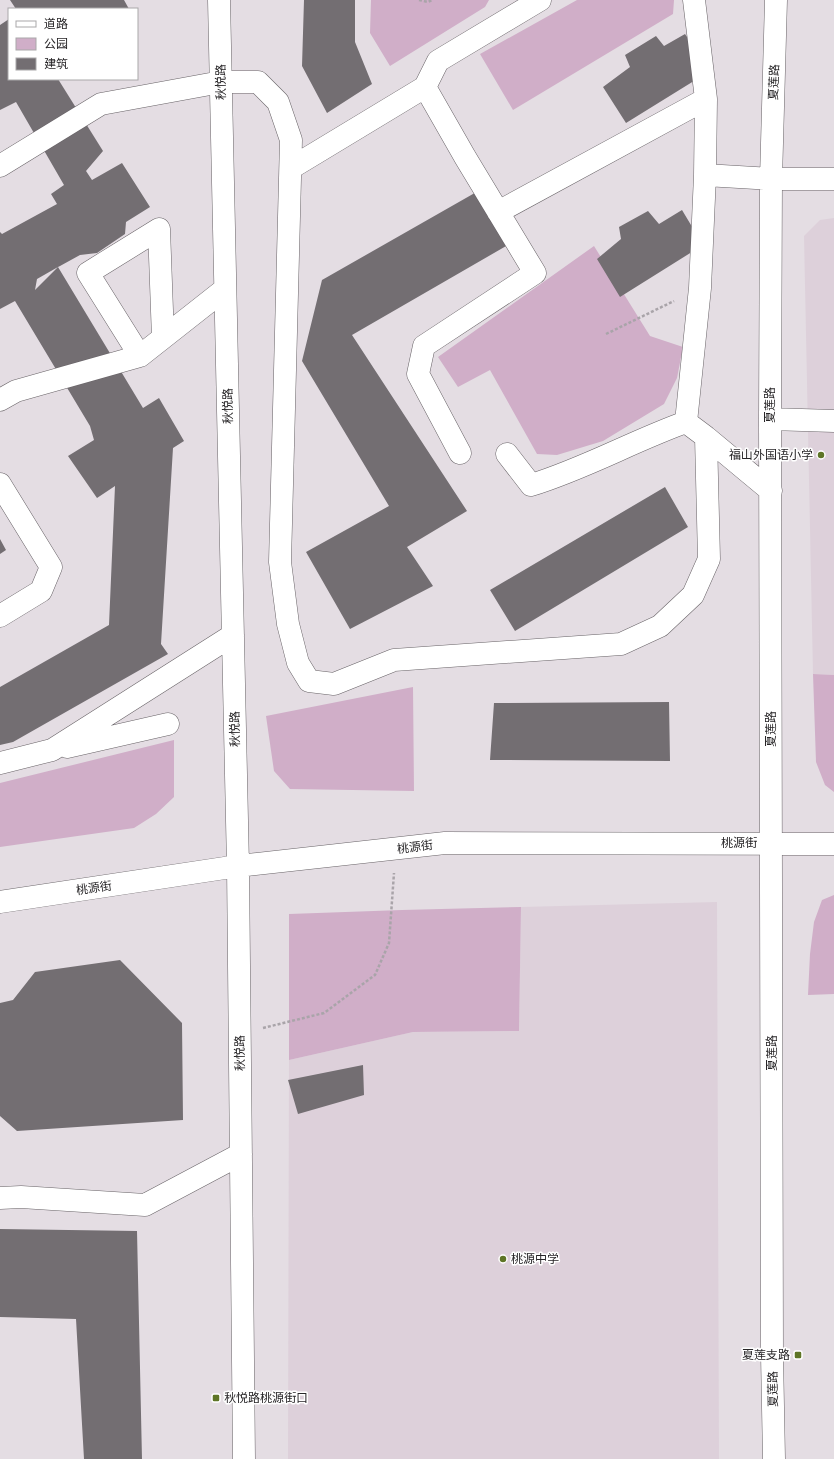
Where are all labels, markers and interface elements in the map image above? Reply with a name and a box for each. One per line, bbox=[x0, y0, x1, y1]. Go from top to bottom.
legend bbox=[8, 8, 138, 80]
text: 道路 bbox=[44, 16, 68, 30]
text: 公园 bbox=[44, 36, 68, 50]
text: 建筑 bbox=[44, 56, 68, 70]
street label: 秋悦路 bbox=[213, 64, 227, 100]
street label: 夏莲路 bbox=[765, 64, 781, 100]
street label: 夏莲路 bbox=[762, 387, 776, 423]
street label: 秋悦路 bbox=[220, 388, 234, 424]
place label: 福山外国语小学 bbox=[729, 447, 813, 461]
marker: 福山外国语小学 bbox=[816, 450, 826, 460]
street label: 秋悦路 bbox=[227, 711, 241, 747]
street label: 夏莲路 bbox=[763, 711, 777, 747]
street label: 桃源街 bbox=[721, 835, 757, 849]
street label: 桃源街 bbox=[396, 837, 434, 855]
street label: 桃源街 bbox=[75, 878, 113, 896]
street label: 秋悦路 bbox=[232, 1035, 246, 1071]
street label: 夏莲路 bbox=[764, 1035, 778, 1071]
place label: 桃源中学 bbox=[511, 1251, 559, 1265]
marker: 桃源中学 bbox=[498, 1254, 508, 1264]
place label: 夏莲支路 bbox=[742, 1347, 790, 1361]
marker: 夏莲支路 bbox=[793, 1350, 803, 1360]
street label: 夏莲路 bbox=[765, 1371, 779, 1407]
place label: 秋悦路桃源街口 bbox=[224, 1390, 308, 1404]
marker: 秋悦路桃源街口 bbox=[211, 1393, 221, 1403]

